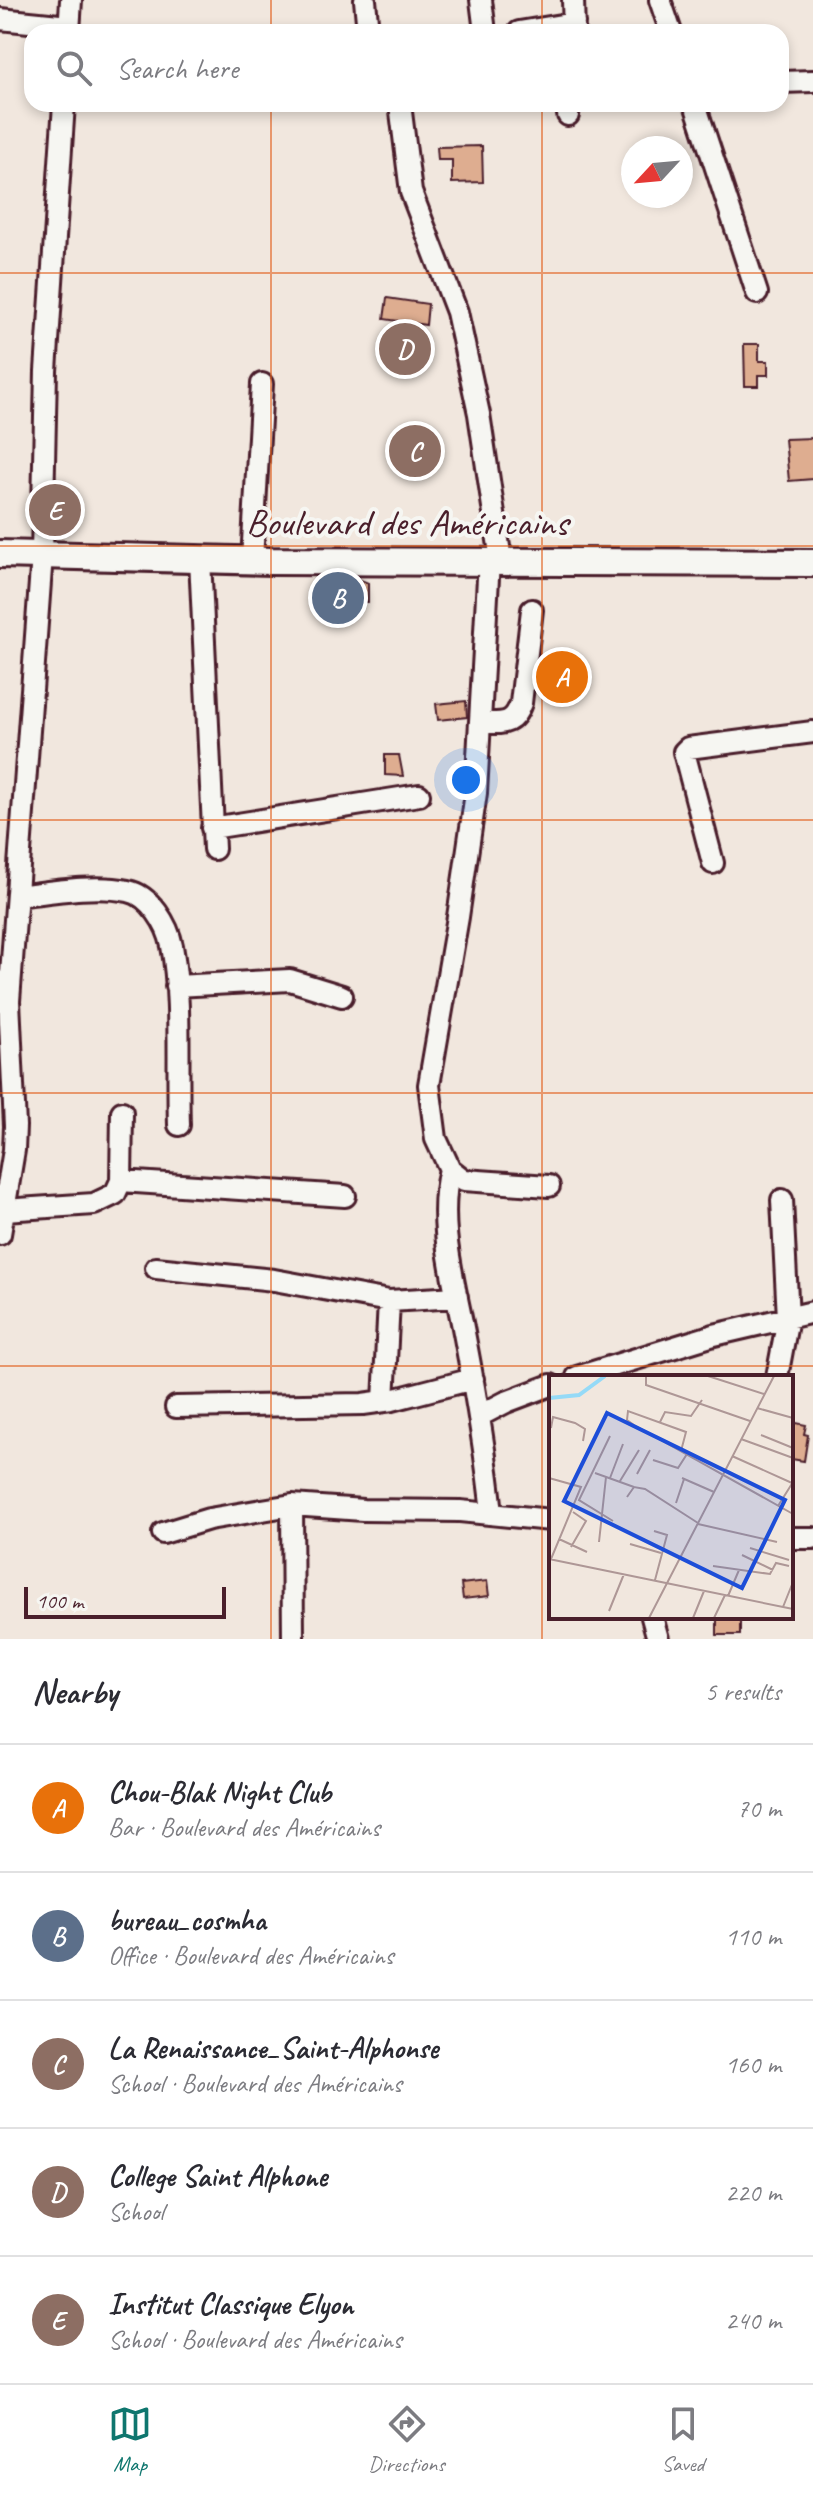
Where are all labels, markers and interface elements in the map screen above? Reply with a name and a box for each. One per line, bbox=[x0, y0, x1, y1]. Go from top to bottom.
search box bbox=[24, 24, 789, 112]
icon: search bbox=[52, 46, 96, 90]
text: Search here bbox=[116, 49, 238, 87]
north arrow bbox=[621, 136, 693, 208]
pin: D bbox=[379, 319, 431, 379]
pin: C bbox=[389, 421, 441, 481]
pin: E bbox=[29, 480, 81, 540]
street label: Boulevard des Américains bbox=[246, 499, 572, 546]
pin: B bbox=[312, 568, 364, 628]
pin: A bbox=[536, 647, 588, 707]
your location bbox=[446, 760, 486, 800]
inset map bbox=[549, 1375, 793, 1619]
scale bar bbox=[24, 1583, 226, 1619]
text: 100 m bbox=[36, 1587, 83, 1615]
text: Nearby bbox=[32, 1670, 118, 1713]
text: 5 results bbox=[705, 1675, 781, 1708]
text: Chou-Blak Night Club bbox=[108, 1773, 331, 1811]
text: A bbox=[51, 1792, 65, 1825]
text: 70 m bbox=[737, 1792, 781, 1825]
text: Bar · Boulevard des Américains bbox=[108, 1811, 380, 1844]
text: bureau_cosmha bbox=[108, 1901, 266, 1939]
text: B bbox=[51, 1920, 65, 1953]
text: 110 m bbox=[725, 1920, 781, 1953]
text: Office · Boulevard des Américains bbox=[108, 1939, 393, 1972]
text: La Renaissance_Saint-Alphonse bbox=[108, 2029, 438, 2067]
text: C bbox=[52, 2048, 64, 2081]
text: 160 m bbox=[725, 2048, 781, 2081]
text: School · Boulevard des Américains bbox=[108, 2067, 402, 2100]
text: College Saint Alphone bbox=[108, 2157, 327, 2195]
text: D bbox=[50, 2176, 66, 2209]
text: 220 m bbox=[725, 2176, 781, 2209]
text: School bbox=[108, 2195, 164, 2228]
text: Institut Classique Elyon bbox=[108, 2285, 353, 2323]
text: E bbox=[51, 2304, 65, 2337]
text: 240 m bbox=[725, 2304, 781, 2337]
text: School · Boulevard des Américains bbox=[108, 2323, 402, 2356]
tab: Map bbox=[108, 2402, 152, 2478]
tab: Directions bbox=[368, 2402, 445, 2478]
tab: Saved bbox=[661, 2402, 705, 2478]

